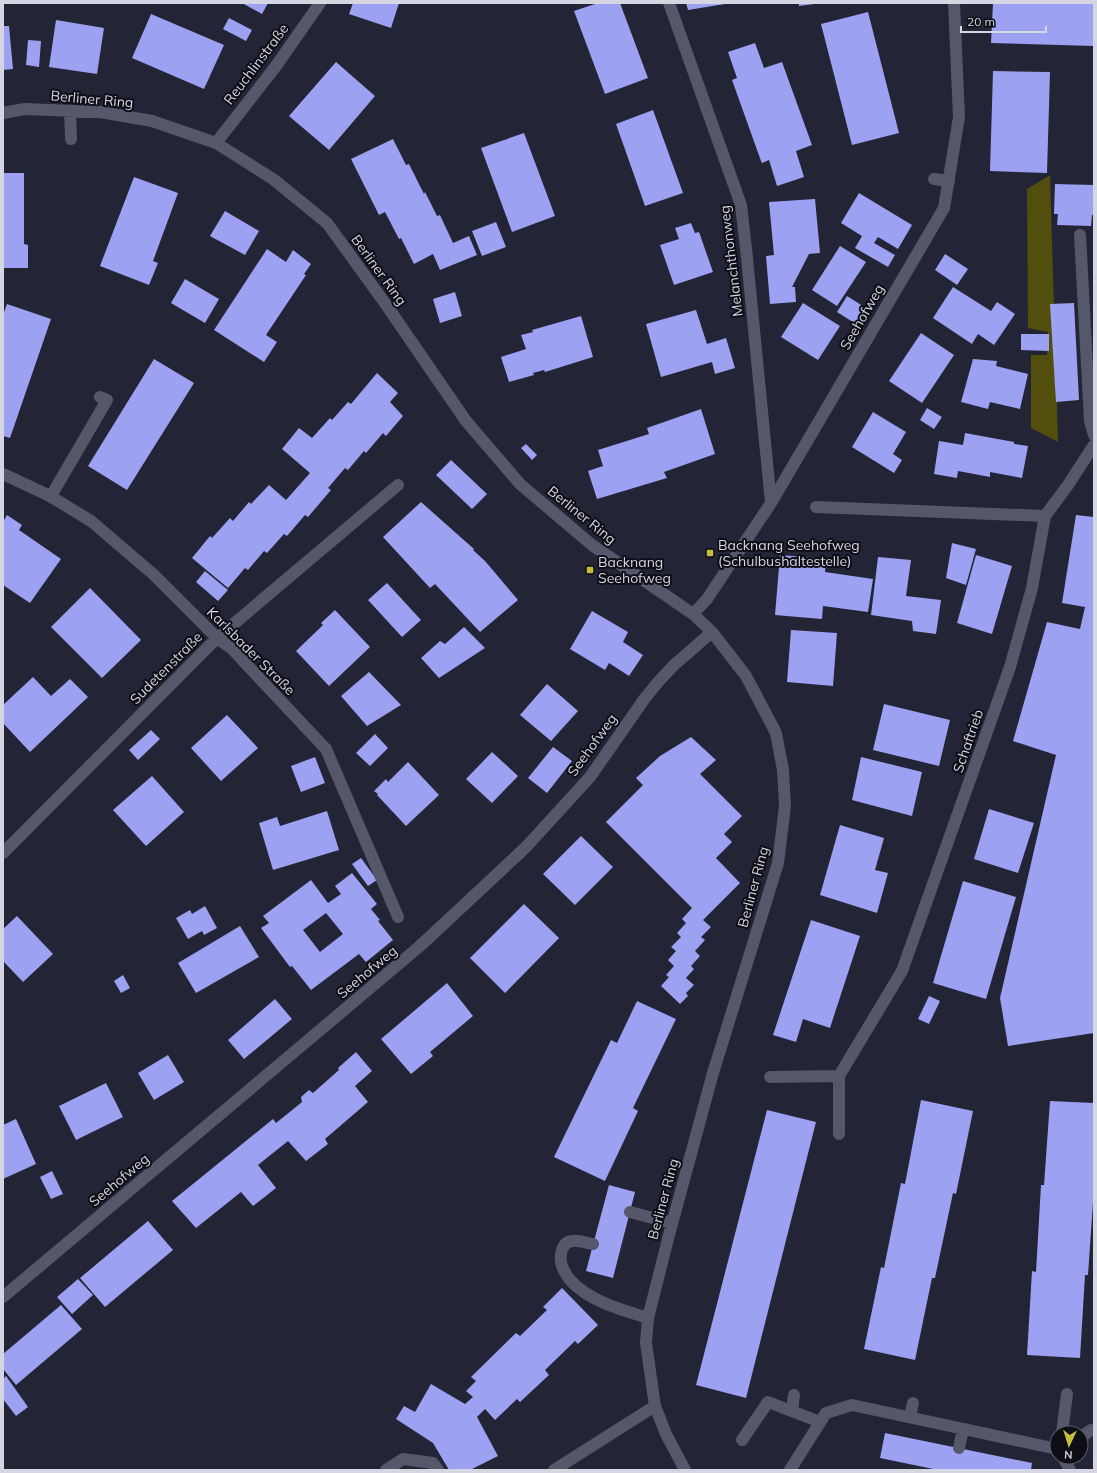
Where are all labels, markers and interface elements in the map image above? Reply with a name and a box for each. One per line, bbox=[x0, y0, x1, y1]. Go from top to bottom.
scale bar bbox=[961, 8, 1046, 34]
text: 20 m bbox=[967, 14, 995, 29]
street label: Reuchlinstraße bbox=[220, 20, 292, 108]
street label: Berliner Ring bbox=[50, 86, 134, 112]
street label: Melanchthonweg bbox=[715, 204, 747, 318]
street label: Berliner Ring bbox=[347, 231, 411, 309]
street label: Seehofweg bbox=[836, 281, 888, 353]
street label: Berliner Ring bbox=[544, 482, 620, 548]
place label: Backnang Seehofweg (Schulbushaltestelle) bbox=[718, 536, 860, 570]
marker: Backnang Seehofweg (Schulbushaltestelle) bbox=[705, 548, 715, 558]
place label: Backnang Seehofweg bbox=[598, 553, 671, 587]
marker: Backnang Seehofweg bbox=[585, 565, 595, 575]
street label: Karlsbader Straße bbox=[203, 603, 299, 699]
street label: Sudetenstraße bbox=[126, 628, 206, 708]
street label: Schaftrieb bbox=[949, 707, 987, 775]
street label: Seehofweg bbox=[563, 710, 621, 780]
street label: Berliner Ring bbox=[734, 845, 772, 929]
street label: Seehofweg bbox=[333, 942, 401, 1002]
street label: Seehofweg bbox=[85, 1150, 153, 1210]
street label: Berliner Ring bbox=[644, 1157, 682, 1241]
north arrow bbox=[1049, 1425, 1089, 1465]
text: N bbox=[1064, 1448, 1073, 1462]

